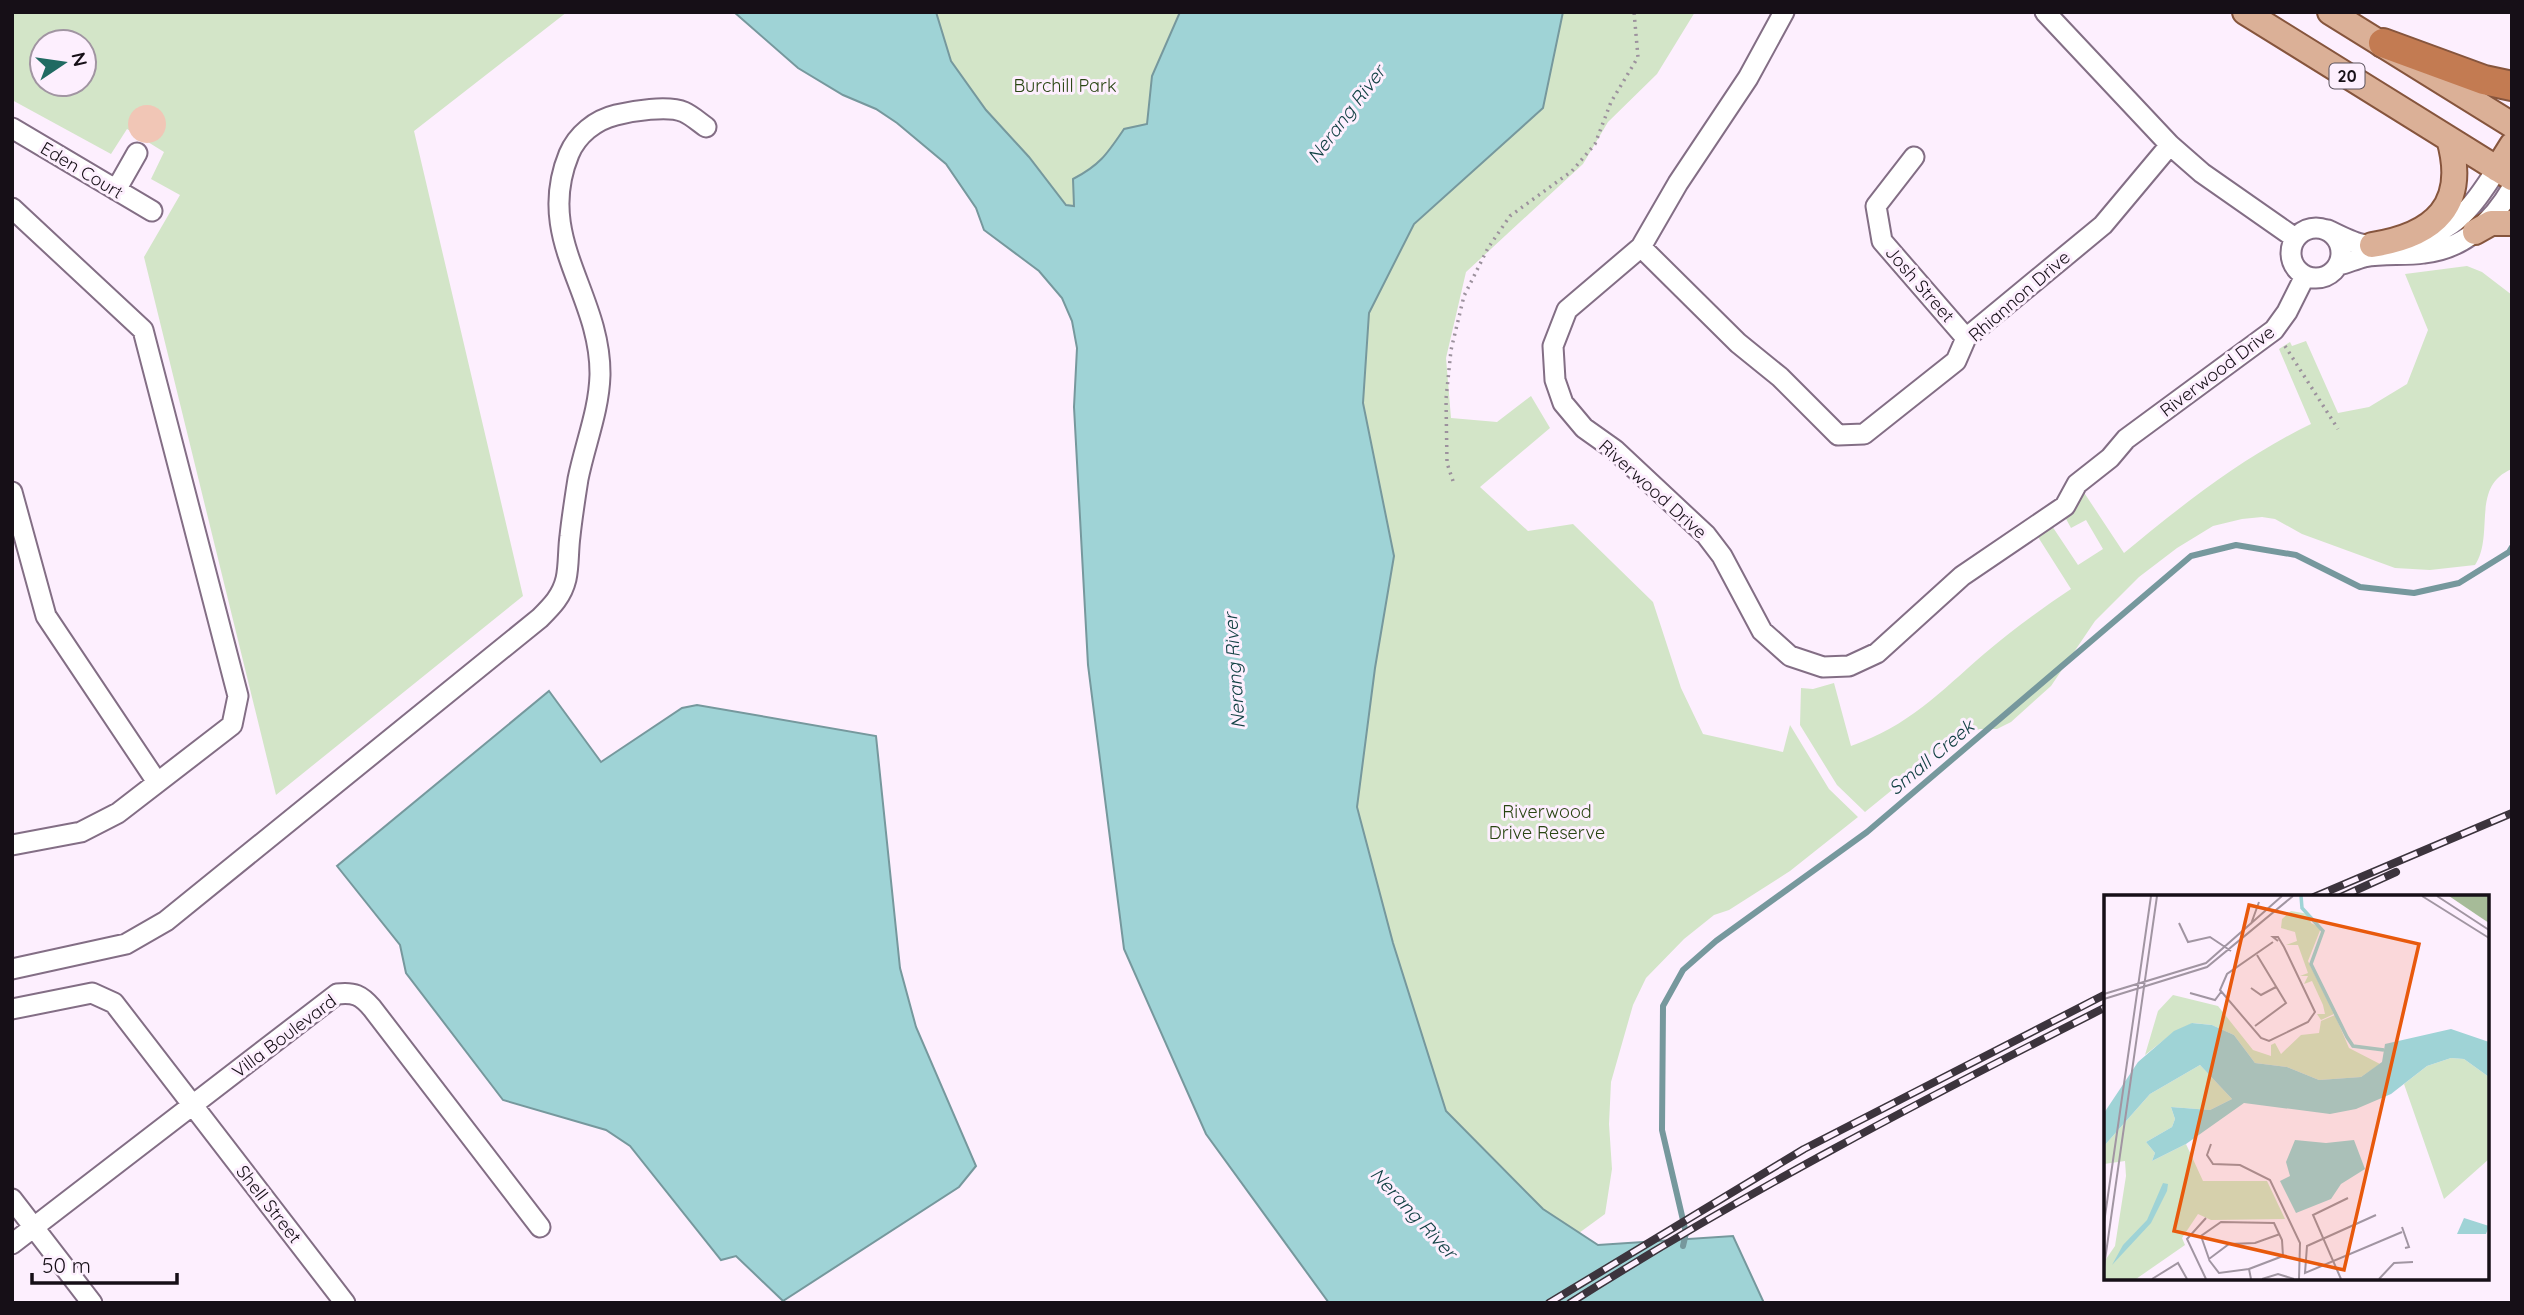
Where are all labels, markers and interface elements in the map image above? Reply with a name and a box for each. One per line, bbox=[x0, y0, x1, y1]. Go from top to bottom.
north arrow bbox=[28, 28, 98, 98]
text: N bbox=[66, 50, 93, 69]
water label: Nerang River bbox=[1302, 58, 1392, 168]
road number: 20 bbox=[2330, 64, 2364, 88]
park label: Burchill Park bbox=[1013, 74, 1117, 97]
street label: Eden Court bbox=[36, 136, 128, 204]
street label: Josh Street bbox=[1881, 241, 1959, 327]
street label: Rhiannon Drive bbox=[1963, 246, 2075, 346]
street label: Riverwood Drive bbox=[2155, 320, 2279, 422]
street label: Riverwood Drive bbox=[1594, 434, 1712, 544]
water label: Nerang River bbox=[1218, 610, 1250, 730]
water label: Small Creek bbox=[1883, 713, 1980, 800]
park label: Riverwood Drive Reserve bbox=[1489, 800, 1605, 844]
inset map bbox=[2104, 895, 2489, 1280]
street label: Villa Boulevard bbox=[227, 989, 341, 1083]
street label: Shell Street bbox=[231, 1160, 307, 1248]
water label: Nerang River bbox=[1366, 1162, 1464, 1266]
scale bar bbox=[32, 1242, 177, 1286]
text: 50 m bbox=[42, 1252, 91, 1278]

